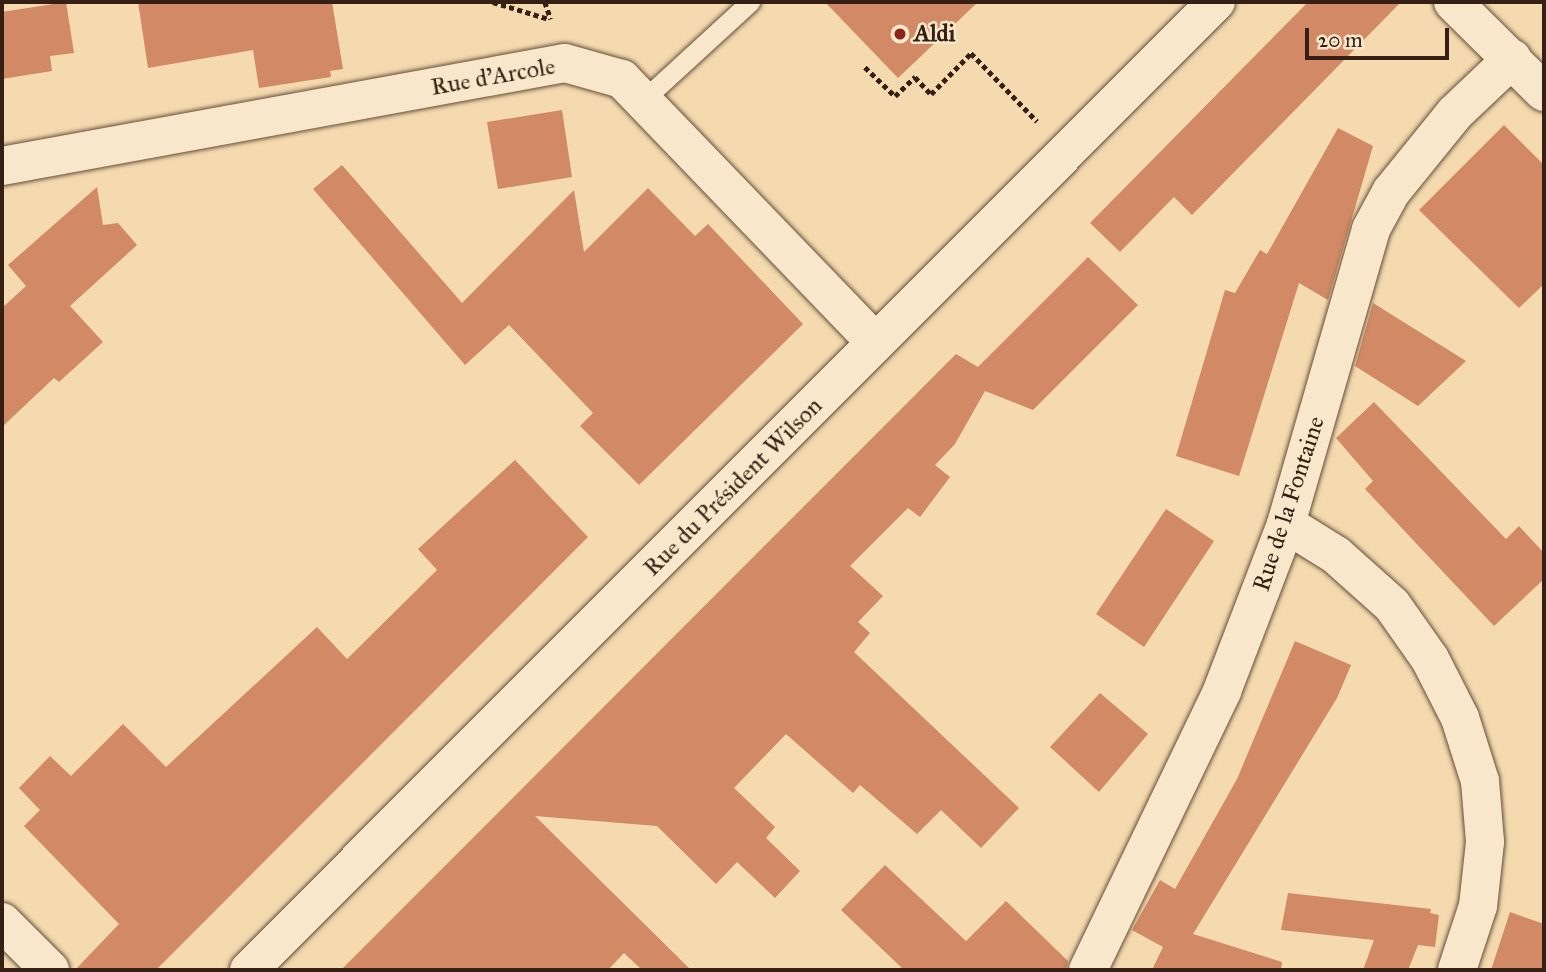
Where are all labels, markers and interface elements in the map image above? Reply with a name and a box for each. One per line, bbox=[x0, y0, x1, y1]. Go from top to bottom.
scale bar bbox=[1308, 14, 1452, 58]
place label: Aldi bbox=[914, 20, 955, 48]
marker: Aldi bbox=[892, 26, 908, 42]
text: 20 m bbox=[1318, 27, 1363, 53]
street label: Rue d'Arcole bbox=[429, 52, 557, 102]
street label: Rue du Président Wilson bbox=[638, 392, 828, 582]
street label: Rue de la Fontaine bbox=[1247, 413, 1331, 595]

